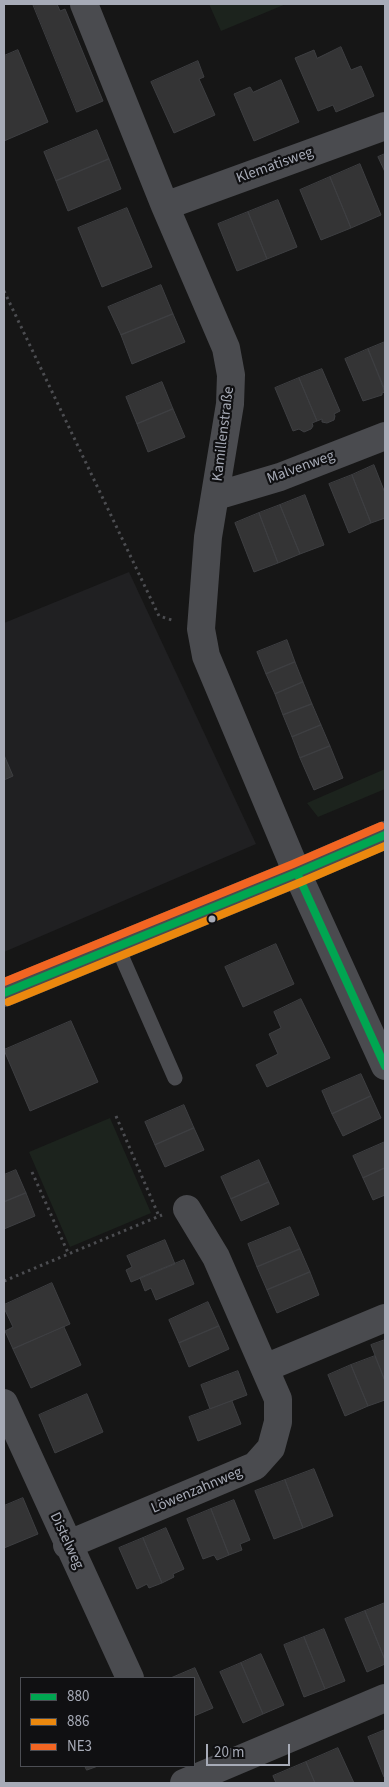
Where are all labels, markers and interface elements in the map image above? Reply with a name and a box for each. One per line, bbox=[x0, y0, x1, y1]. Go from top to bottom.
street label: Klematisweg bbox=[234, 144, 316, 188]
street label: Kamillenstraße bbox=[209, 386, 239, 482]
street label: Malvenweg bbox=[265, 447, 337, 489]
unlabelled marker bbox=[207, 914, 217, 924]
street label: Löwenzahnweg bbox=[149, 1464, 245, 1518]
street label: Distelweg bbox=[45, 1510, 87, 1572]
legend bbox=[20, 1677, 195, 1767]
text: 880 bbox=[67, 1686, 89, 1707]
text: 886 bbox=[67, 1711, 89, 1732]
scale bar bbox=[209, 1734, 293, 1766]
text: NE3 bbox=[67, 1736, 92, 1757]
text: 20 m bbox=[214, 1742, 244, 1763]

